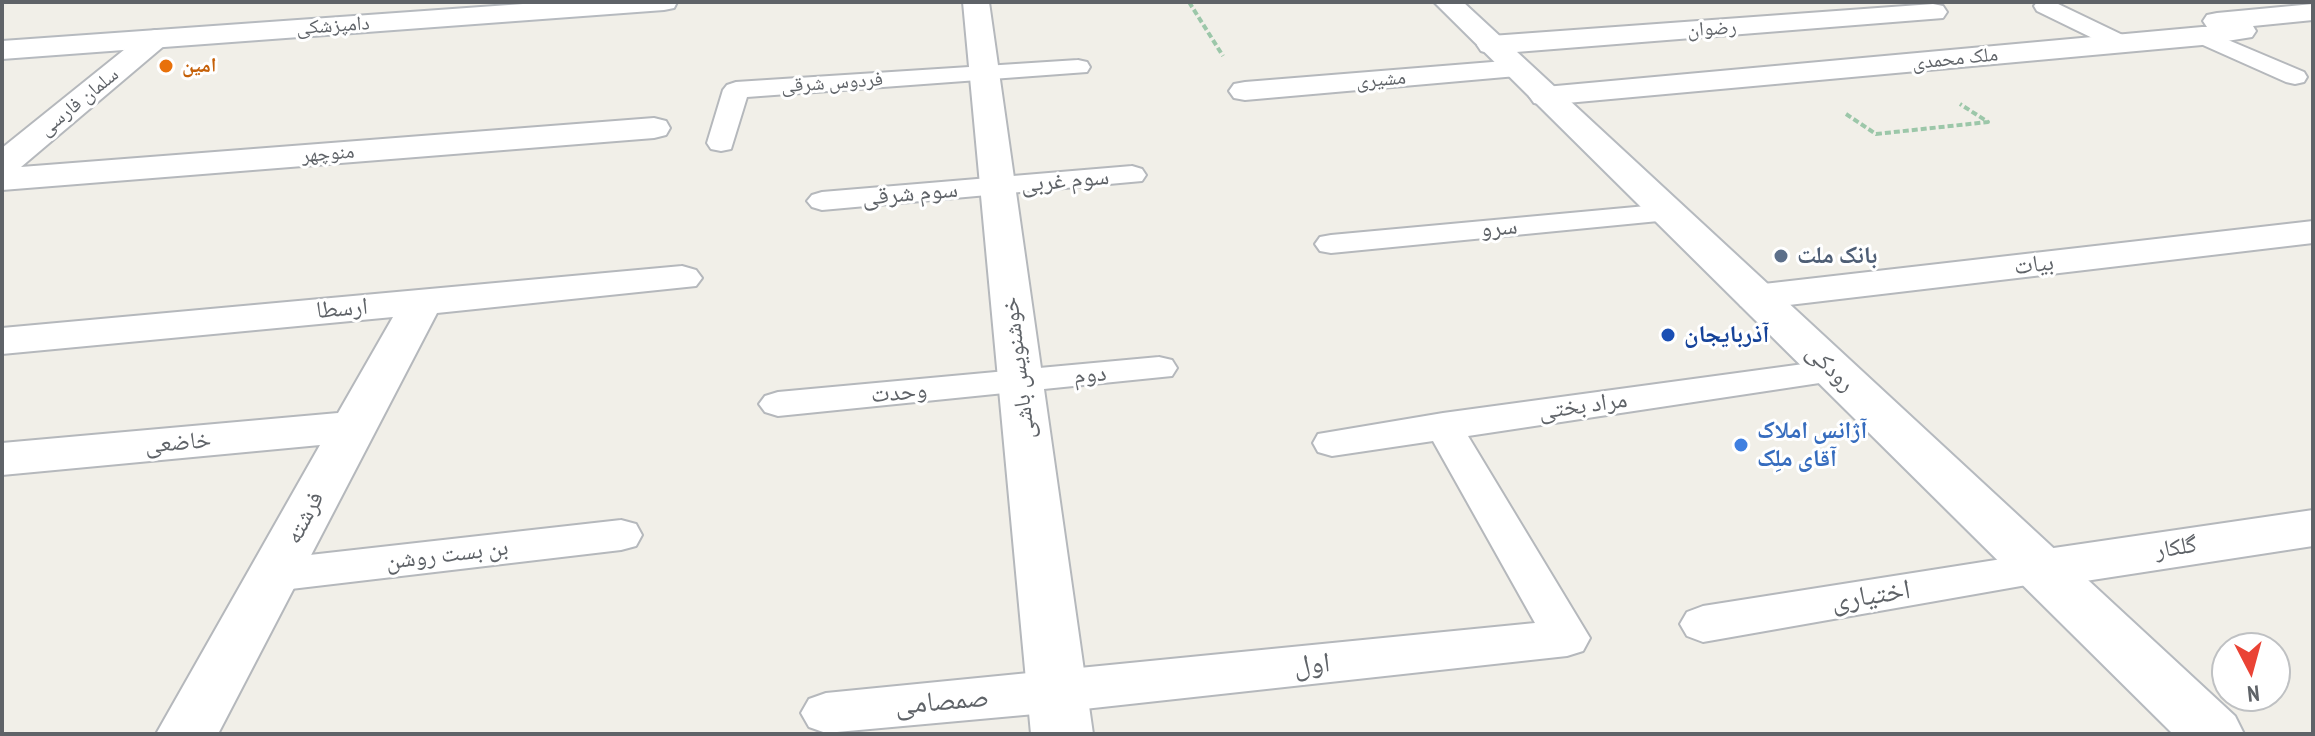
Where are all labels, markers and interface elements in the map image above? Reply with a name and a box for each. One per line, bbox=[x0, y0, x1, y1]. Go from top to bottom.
street label: دامپزشکی bbox=[295, 11, 371, 41]
street label: رضوان bbox=[1687, 15, 1737, 43]
street label: ملک محمدی bbox=[1911, 43, 1999, 75]
place label: امین bbox=[182, 54, 216, 78]
marker: امین bbox=[157, 57, 175, 75]
street label: سلمان فارسی bbox=[34, 63, 124, 141]
street label: مشیری bbox=[1355, 66, 1407, 94]
street label: فردوس شرقی bbox=[780, 67, 884, 99]
street label: منوچهر bbox=[301, 140, 355, 168]
street label: سوم غربی bbox=[1020, 163, 1110, 199]
street label: سوم شرقی bbox=[861, 175, 959, 213]
street label: سرو bbox=[1479, 212, 1519, 244]
place label: بانک ملت bbox=[1797, 242, 1877, 270]
marker: بانک ملت bbox=[1772, 247, 1790, 265]
street label: بیات bbox=[2012, 248, 2056, 282]
street label: ارسطا bbox=[315, 292, 369, 326]
street label: خوشنویس باشی bbox=[996, 295, 1042, 441]
place label: آذربایجان bbox=[1684, 321, 1769, 349]
marker: آذربایجان bbox=[1659, 326, 1677, 344]
street label: رودکی bbox=[1800, 338, 1860, 398]
street label: دوم bbox=[1072, 359, 1108, 391]
street label: وحدت bbox=[870, 376, 928, 410]
street label: مراد بختی bbox=[1537, 386, 1629, 426]
place label: آژانس املاک آقای ملِک bbox=[1757, 417, 1867, 473]
street label: خاضعی bbox=[144, 426, 212, 460]
marker: آژانس املاک آقای ملِک bbox=[1732, 436, 1750, 454]
street label: فرشته bbox=[279, 487, 331, 549]
street label: گلکار bbox=[2153, 530, 2199, 566]
street label: بن بست روشن bbox=[384, 533, 510, 577]
street label: اختیاری bbox=[1829, 573, 1913, 619]
north arrow bbox=[2211, 632, 2291, 712]
street label: اول bbox=[1292, 646, 1332, 684]
text: N bbox=[2246, 679, 2261, 708]
street label: صمصامی bbox=[893, 681, 991, 723]

